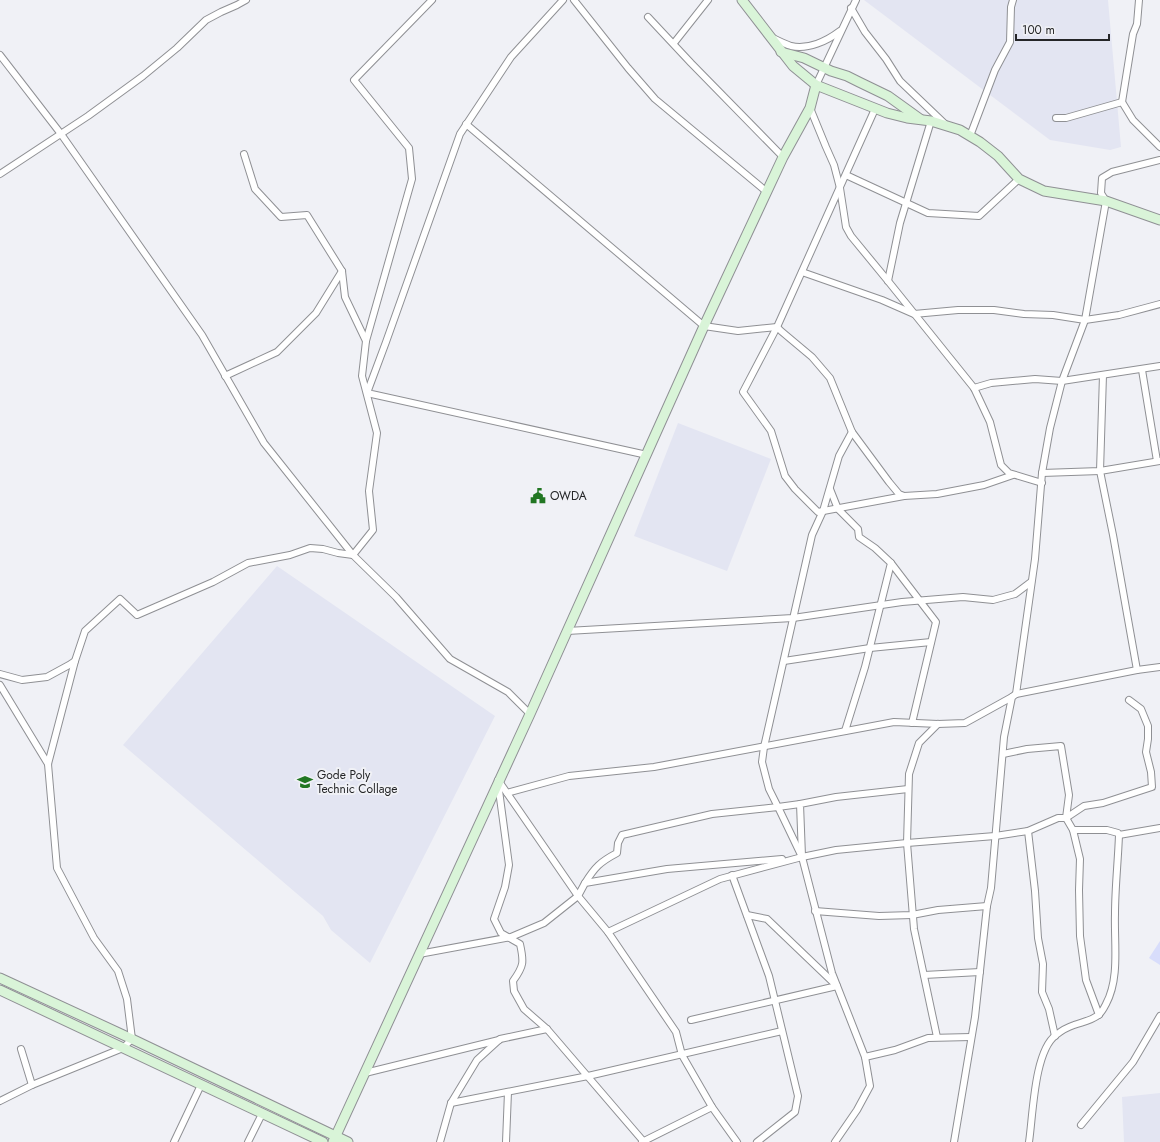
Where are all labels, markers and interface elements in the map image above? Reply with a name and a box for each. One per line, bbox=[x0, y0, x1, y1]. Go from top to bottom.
scale bar bbox=[1016, 16, 1109, 42]
text: 100 m bbox=[1022, 21, 1055, 39]
public building icon: OWDA bbox=[529, 487, 547, 505]
place label: OWDA bbox=[550, 487, 587, 505]
place label: Gode Poly Technic Collage bbox=[317, 766, 397, 798]
school or university icon: Gode Poly Technic Collage bbox=[296, 773, 314, 791]

